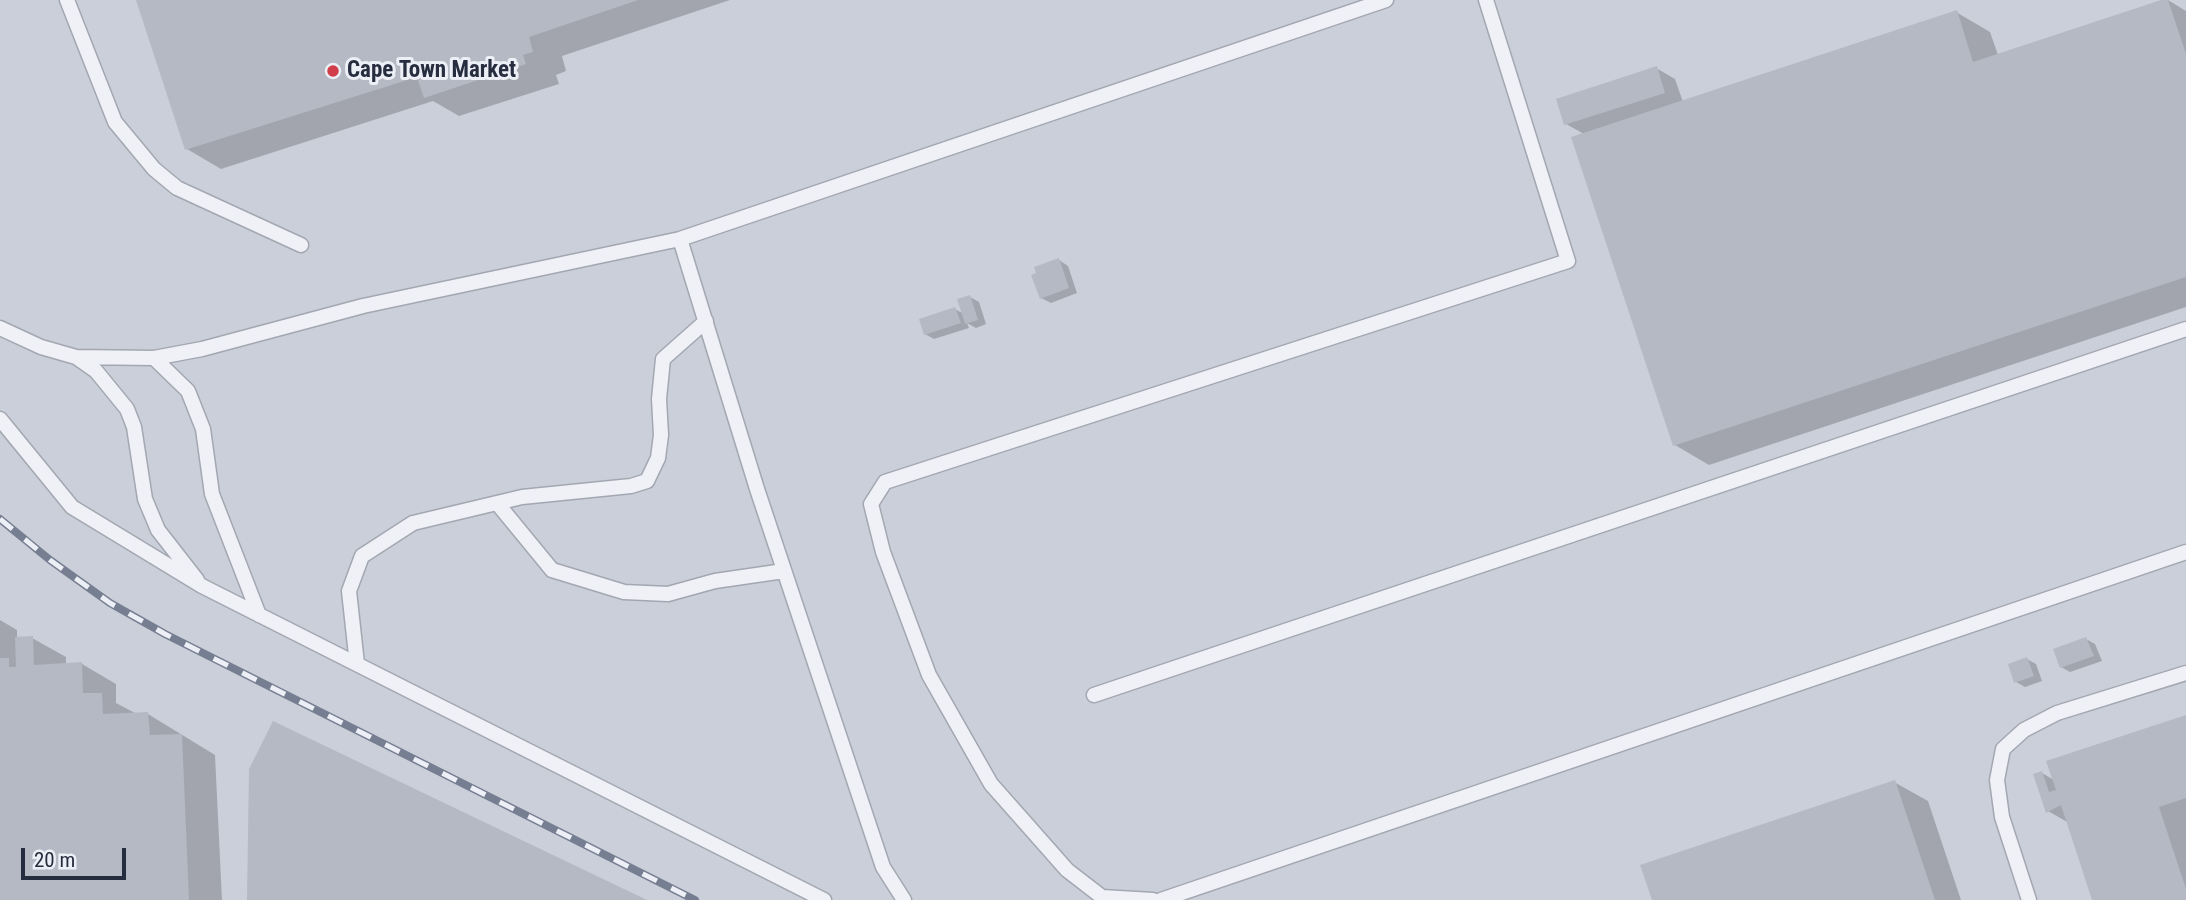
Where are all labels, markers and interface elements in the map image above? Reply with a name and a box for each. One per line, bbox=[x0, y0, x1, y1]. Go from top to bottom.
place label: Cape Town Market bbox=[347, 57, 516, 85]
marker: Cape Town Market bbox=[325, 63, 341, 79]
scale bar bbox=[24, 834, 130, 878]
text: 20 m bbox=[34, 848, 75, 872]

